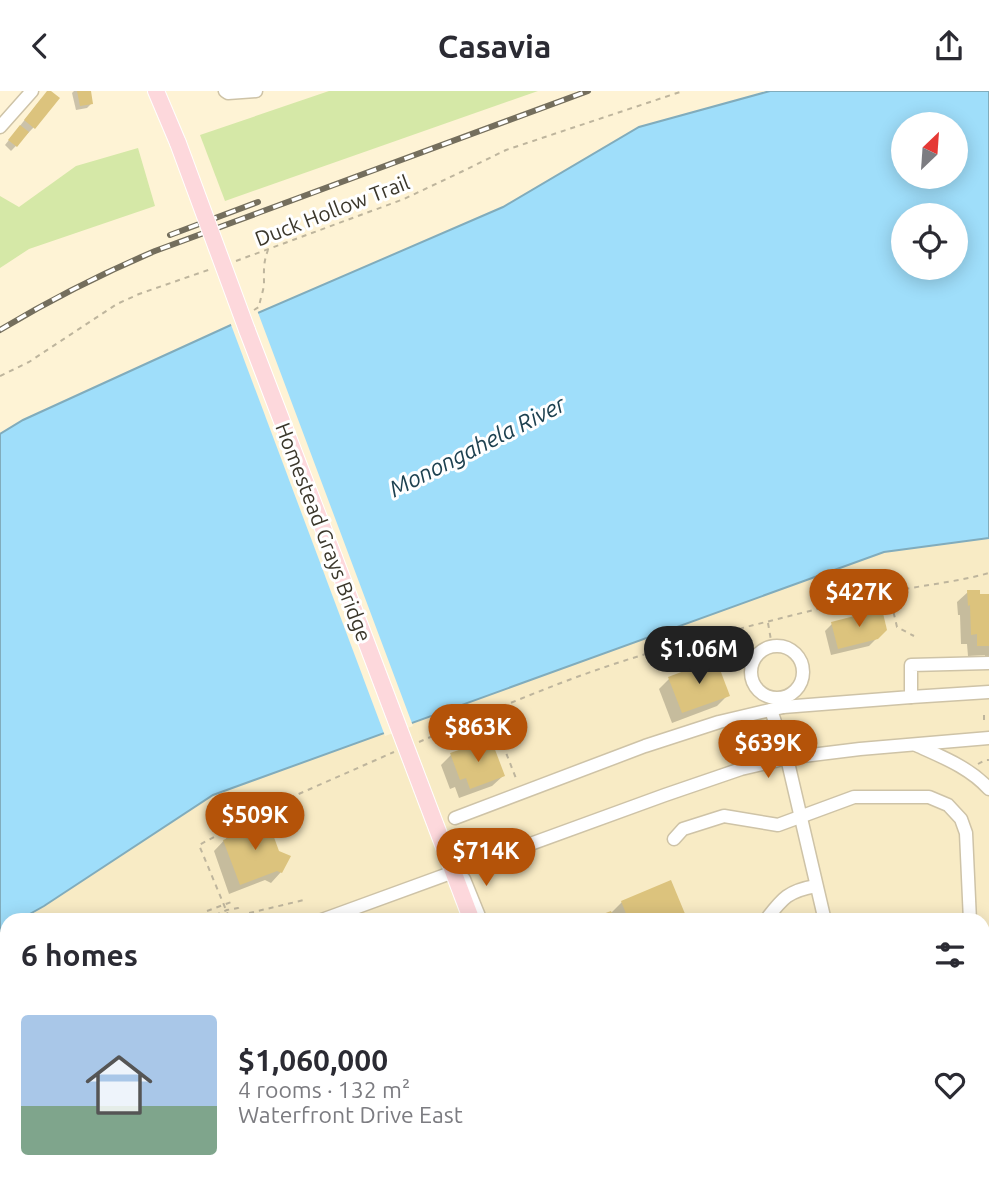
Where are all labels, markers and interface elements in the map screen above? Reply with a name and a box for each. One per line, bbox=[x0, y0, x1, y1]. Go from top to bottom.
icon: back bbox=[21, 27, 59, 65]
icon: share bbox=[930, 27, 968, 65]
text: Casavia bbox=[438, 28, 551, 64]
north arrow bbox=[891, 112, 968, 189]
map controls bbox=[891, 112, 968, 280]
street label: Duck Hollow Trail bbox=[251, 169, 413, 251]
button: locate bbox=[891, 203, 968, 280]
water label: Monongahela River bbox=[385, 390, 570, 501]
street label: Homestead Grays Bridge bbox=[271, 419, 377, 645]
pin: $427K bbox=[810, 569, 908, 629]
text: $427K bbox=[825, 579, 893, 604]
pin: $1.06M bbox=[642, 627, 756, 686]
text: $1.06M bbox=[660, 636, 738, 661]
pin: $863K bbox=[429, 705, 527, 764]
text: $863K bbox=[444, 714, 512, 739]
pin: $639K bbox=[719, 721, 817, 780]
text: $639K bbox=[734, 730, 802, 755]
pin: $509K bbox=[206, 793, 304, 852]
text: $509K bbox=[221, 802, 289, 827]
pin: $714K bbox=[437, 829, 535, 888]
text: $714K bbox=[452, 838, 520, 863]
icon: filters bbox=[931, 936, 969, 974]
text: 6 homes bbox=[21, 938, 138, 972]
icon: home bbox=[77, 1043, 161, 1127]
text: $1,060,000 bbox=[238, 1043, 388, 1077]
icon: heart bbox=[931, 1066, 969, 1104]
text: 4 rooms · 132 m² bbox=[238, 1077, 410, 1102]
text: Waterfront Drive East bbox=[238, 1102, 463, 1127]

